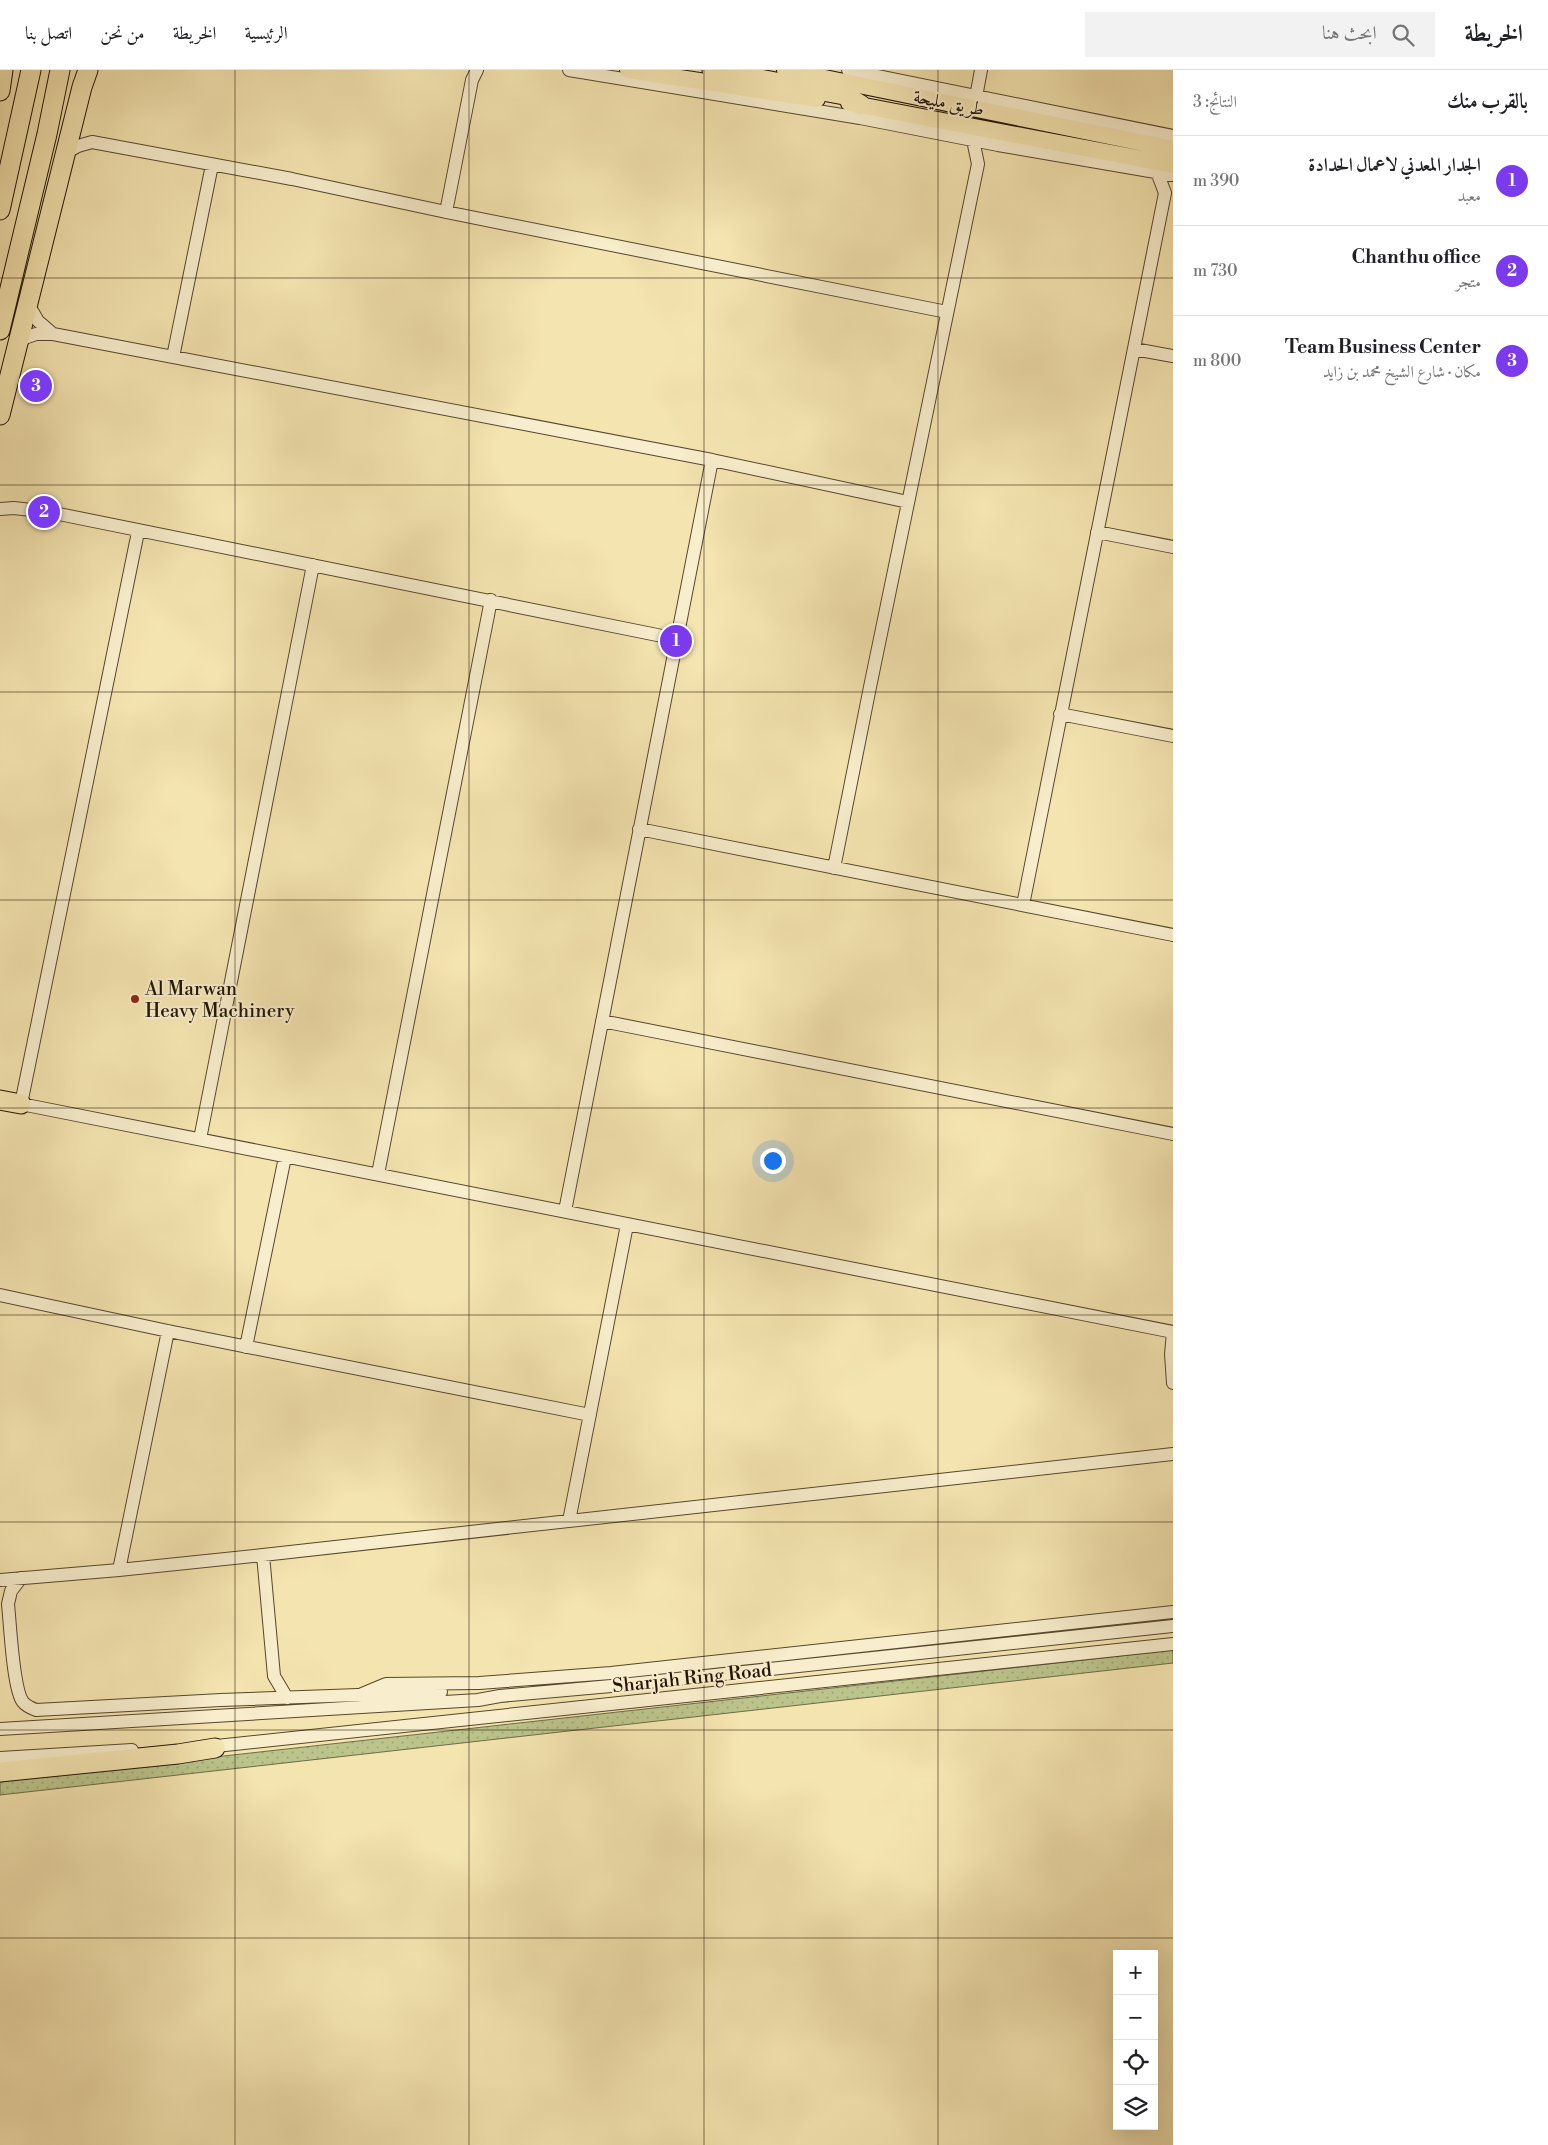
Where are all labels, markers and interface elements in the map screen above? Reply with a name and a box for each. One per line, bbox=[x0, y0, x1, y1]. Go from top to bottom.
search box bbox=[1085, 12, 1435, 57]
text: الخريطة bbox=[1465, 19, 1523, 49]
text: ابحث هنا bbox=[1322, 21, 1377, 45]
icon: search bbox=[1389, 21, 1417, 49]
text: اتصل بنا bbox=[25, 22, 72, 45]
text: من نحن bbox=[100, 22, 145, 45]
text: الخريطة bbox=[173, 22, 216, 45]
text: الرئيسية bbox=[244, 22, 288, 45]
street label: طريق مليحة bbox=[911, 84, 986, 122]
text: بالقرب منك bbox=[1447, 89, 1528, 115]
text: النتائج: 3 bbox=[1193, 92, 1237, 112]
text: الجدار المعدني لاعمال الحدادة bbox=[1308, 153, 1481, 177]
text: 390 m bbox=[1193, 171, 1239, 191]
text: 1 bbox=[1508, 171, 1516, 191]
text: معبد bbox=[1457, 186, 1481, 206]
text: Chanthu office bbox=[1351, 245, 1481, 269]
text: 730 m bbox=[1193, 261, 1238, 281]
text: 2 bbox=[1507, 261, 1517, 281]
text: متجر bbox=[1456, 272, 1481, 292]
text: Team Business Center bbox=[1285, 335, 1481, 359]
text: 800 m bbox=[1193, 351, 1241, 371]
text: 3 bbox=[1507, 351, 1517, 371]
text: مكان · شارع الشيخ محمد بن زايد bbox=[1323, 362, 1481, 382]
pin: 3 bbox=[20, 367, 52, 405]
pin: 2 bbox=[28, 493, 60, 531]
pin: 1 bbox=[660, 622, 692, 660]
place label: Al Marwan Heavy Machinery bbox=[144, 977, 295, 1023]
marker: Al Marwan Heavy Machinery bbox=[129, 993, 141, 1005]
your location bbox=[760, 1148, 786, 1174]
street label: Sharjah Ring Road bbox=[611, 1658, 773, 1698]
map controls bbox=[1113, 1950, 1158, 2130]
button: + bbox=[1113, 1950, 1158, 1995]
button: − bbox=[1113, 1995, 1158, 2040]
button: locate bbox=[1113, 2040, 1158, 2085]
button: layers bbox=[1113, 2085, 1158, 2130]

